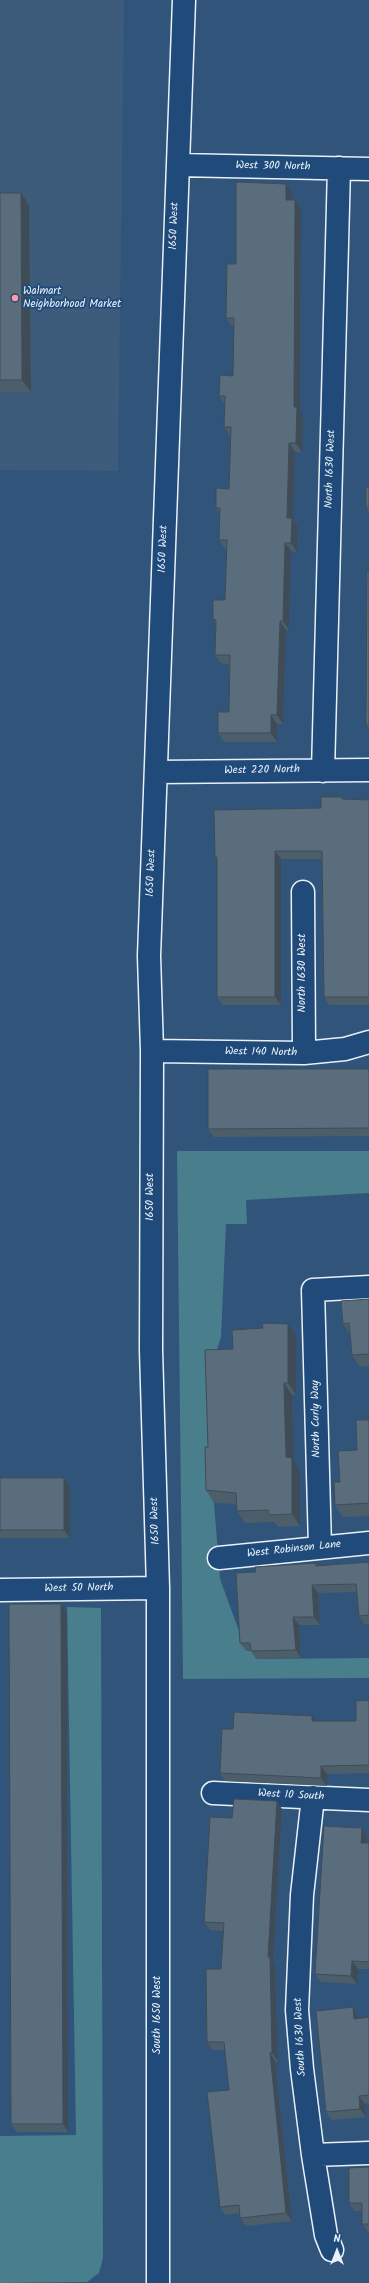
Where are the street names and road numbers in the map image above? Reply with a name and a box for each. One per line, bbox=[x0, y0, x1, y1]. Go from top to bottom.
street label: West 300 North bbox=[235, 160, 311, 174]
street label: 1650 West bbox=[168, 202, 182, 250]
street label: North 1630 West bbox=[323, 429, 339, 509]
street label: 1650 West bbox=[157, 525, 171, 573]
street label: West 220 North bbox=[224, 764, 300, 778]
street label: 1650 West bbox=[145, 849, 159, 897]
street label: North 1630 West bbox=[296, 934, 310, 1012]
street label: West 140 North bbox=[225, 1046, 297, 1060]
street label: 1650 West bbox=[144, 1173, 158, 1221]
street label: North Curly Way bbox=[310, 1380, 324, 1458]
street label: 1650 West bbox=[149, 1497, 163, 1545]
street label: West Robinson Lane bbox=[246, 1538, 342, 1562]
street label: West 50 North bbox=[44, 1582, 114, 1596]
street label: West 10 South bbox=[257, 1788, 325, 1804]
street label: South 1650 West bbox=[151, 1976, 165, 2054]
street label: South 1630 West bbox=[292, 1997, 310, 2077]

